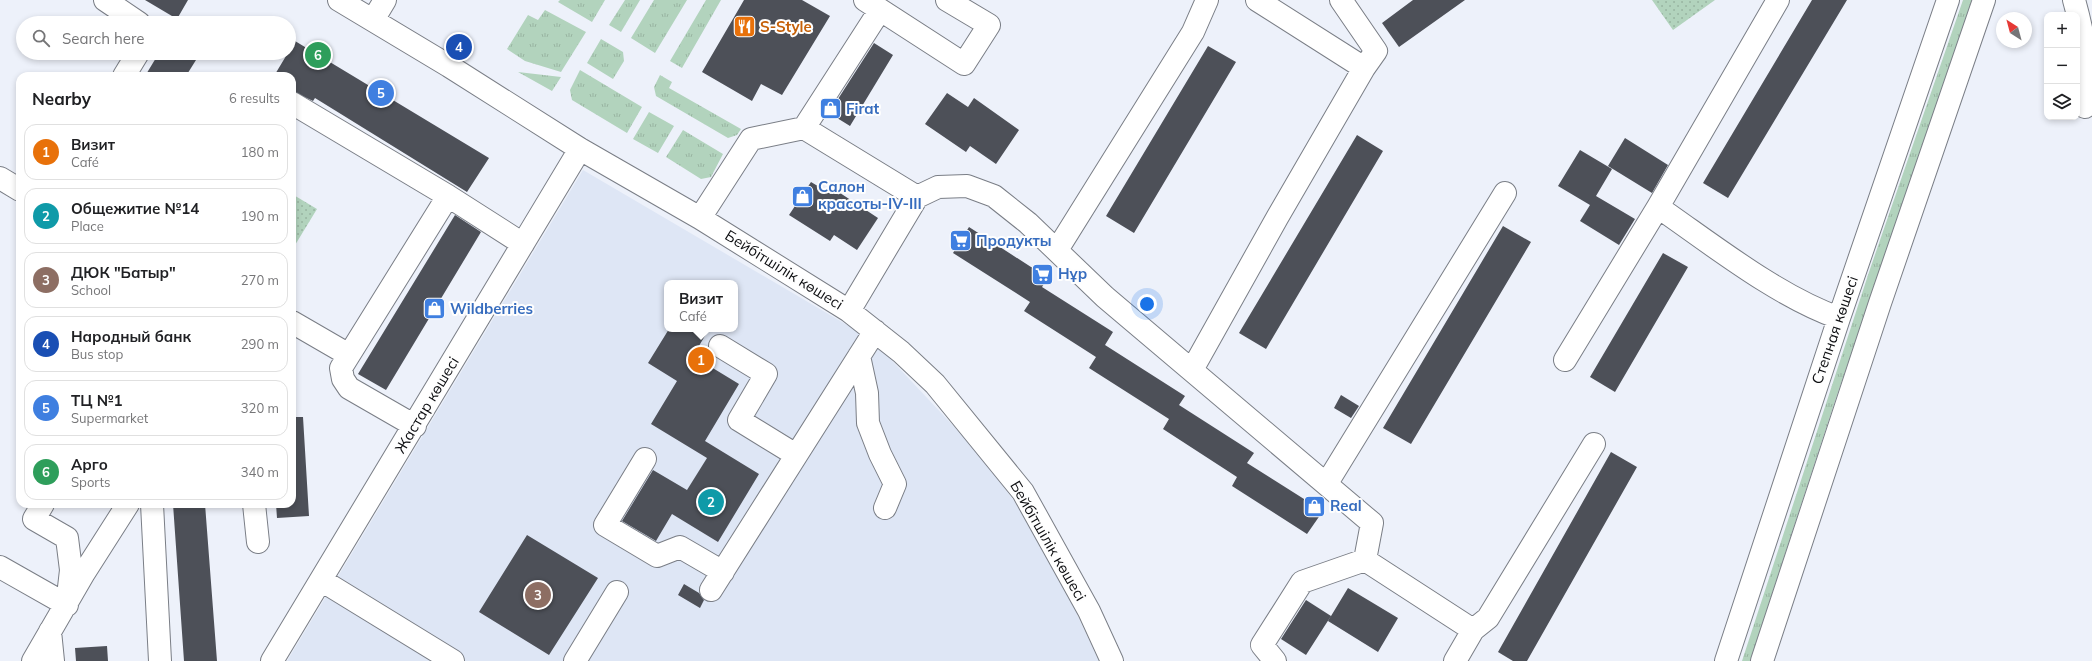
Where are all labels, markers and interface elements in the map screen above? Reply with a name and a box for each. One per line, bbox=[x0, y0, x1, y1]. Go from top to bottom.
north arrow bbox=[1996, 12, 2032, 48]
map controls bbox=[2044, 12, 2080, 120]
button: + bbox=[2044, 12, 2080, 48]
restaurant icon: S-Style bbox=[732, 14, 758, 40]
search box bbox=[16, 16, 296, 60]
place label: S-Style bbox=[760, 17, 812, 36]
icon: search bbox=[30, 27, 52, 49]
text: Search here bbox=[62, 29, 144, 48]
pin: 4 bbox=[446, 32, 472, 62]
pin: 6 bbox=[305, 40, 331, 70]
button: − bbox=[2044, 48, 2080, 84]
pin: 5 bbox=[368, 78, 394, 108]
button: layers bbox=[2044, 84, 2080, 120]
text: Nearby bbox=[32, 88, 91, 109]
text: 6 results bbox=[229, 90, 280, 106]
shop icon: Firat bbox=[818, 96, 844, 122]
place label: Firat bbox=[846, 99, 880, 118]
text: Визит bbox=[71, 135, 115, 154]
text: 1 bbox=[42, 144, 50, 160]
text: 180 m bbox=[241, 144, 279, 160]
text: Café bbox=[71, 154, 99, 170]
place label: Салон красоты-IV-III bbox=[818, 177, 922, 213]
shop icon: Салон красоты-IV-III bbox=[789, 183, 815, 209]
text: Общежитие №14 bbox=[71, 199, 199, 218]
text: 2 bbox=[42, 208, 50, 224]
text: 190 m bbox=[241, 208, 279, 224]
text: Place bbox=[71, 218, 104, 234]
street label: Бейбітшілік көшесі bbox=[722, 226, 847, 314]
supermarket icon: Продукты bbox=[947, 228, 973, 254]
place label: Продукты bbox=[976, 231, 1052, 250]
supermarket icon: Нұр bbox=[1029, 261, 1055, 287]
text: ДЮК "Батыр" bbox=[71, 263, 176, 282]
place label: Нұр bbox=[1058, 264, 1087, 283]
text: 3 bbox=[42, 272, 50, 288]
text: 270 m bbox=[241, 272, 279, 288]
street label: Степная көшесі bbox=[1807, 273, 1862, 386]
popup bbox=[664, 280, 738, 332]
text: School bbox=[71, 282, 111, 298]
text: Визит bbox=[679, 289, 723, 308]
your location bbox=[1137, 294, 1157, 314]
shop icon: Wildberries bbox=[422, 296, 448, 322]
place label: Wildberries bbox=[450, 299, 533, 318]
text: Café bbox=[679, 308, 707, 324]
text: Народный банк bbox=[71, 327, 191, 346]
text: 4 bbox=[42, 336, 50, 352]
text: 290 m bbox=[241, 336, 279, 352]
pin: 1 bbox=[688, 345, 714, 375]
text: Bus stop bbox=[71, 346, 123, 362]
street label: Жастар көшесі bbox=[390, 353, 463, 457]
text: ТЦ №1 bbox=[71, 391, 122, 410]
text: 5 bbox=[42, 400, 50, 416]
text: 320 m bbox=[241, 400, 279, 416]
text: Supermarket bbox=[71, 410, 148, 426]
text: Арго bbox=[71, 455, 108, 474]
text: 6 bbox=[42, 464, 50, 480]
text: 340 m bbox=[241, 464, 279, 480]
text: Sports bbox=[71, 474, 110, 490]
street label: Бейбітшілік көшесі bbox=[1006, 477, 1091, 604]
pin: 2 bbox=[698, 487, 724, 517]
shop icon: Real bbox=[1301, 493, 1327, 519]
place label: Real bbox=[1330, 496, 1362, 515]
pin: 3 bbox=[525, 580, 551, 610]

